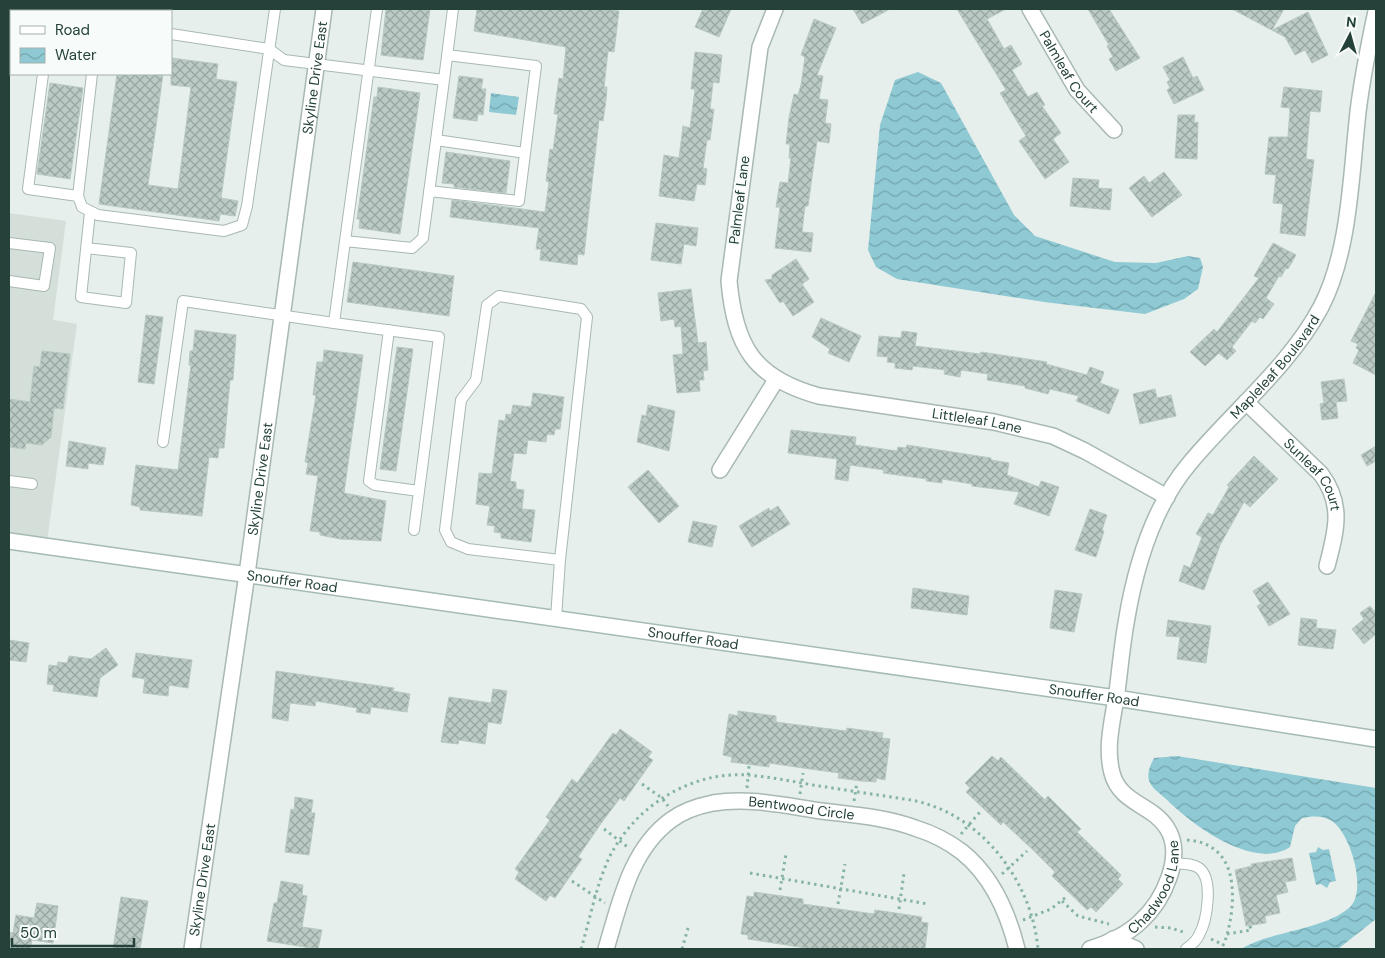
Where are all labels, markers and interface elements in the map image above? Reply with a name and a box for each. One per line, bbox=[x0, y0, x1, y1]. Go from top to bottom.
legend bbox=[10, 10, 172, 75]
north arrow bbox=[1325, 10, 1375, 60]
text: N bbox=[1345, 13, 1357, 32]
text: Road bbox=[55, 20, 90, 40]
street label: Skyline Drive East bbox=[298, 20, 331, 135]
street label: Palmleaf Court bbox=[1035, 27, 1103, 117]
text: Water bbox=[55, 45, 97, 65]
street label: Palmleaf Lane bbox=[725, 155, 753, 245]
street label: Mapleleaf Boulevard bbox=[1226, 311, 1324, 422]
street label: Littleleaf Lane bbox=[931, 404, 1024, 437]
street label: Skyline Drive East bbox=[243, 421, 277, 537]
street label: Sunleaf Court bbox=[1280, 434, 1345, 512]
street label: Snouffer Road bbox=[246, 566, 339, 596]
street label: Snouffer Road bbox=[647, 623, 740, 653]
street label: Snouffer Road bbox=[1048, 680, 1141, 711]
street label: Bentwood Circle bbox=[748, 792, 856, 824]
street label: Skyline Drive East bbox=[185, 822, 219, 937]
street label: Chadwood Lane bbox=[1124, 839, 1183, 938]
scale bar bbox=[12, 916, 135, 948]
text: 50 m bbox=[20, 923, 57, 943]

